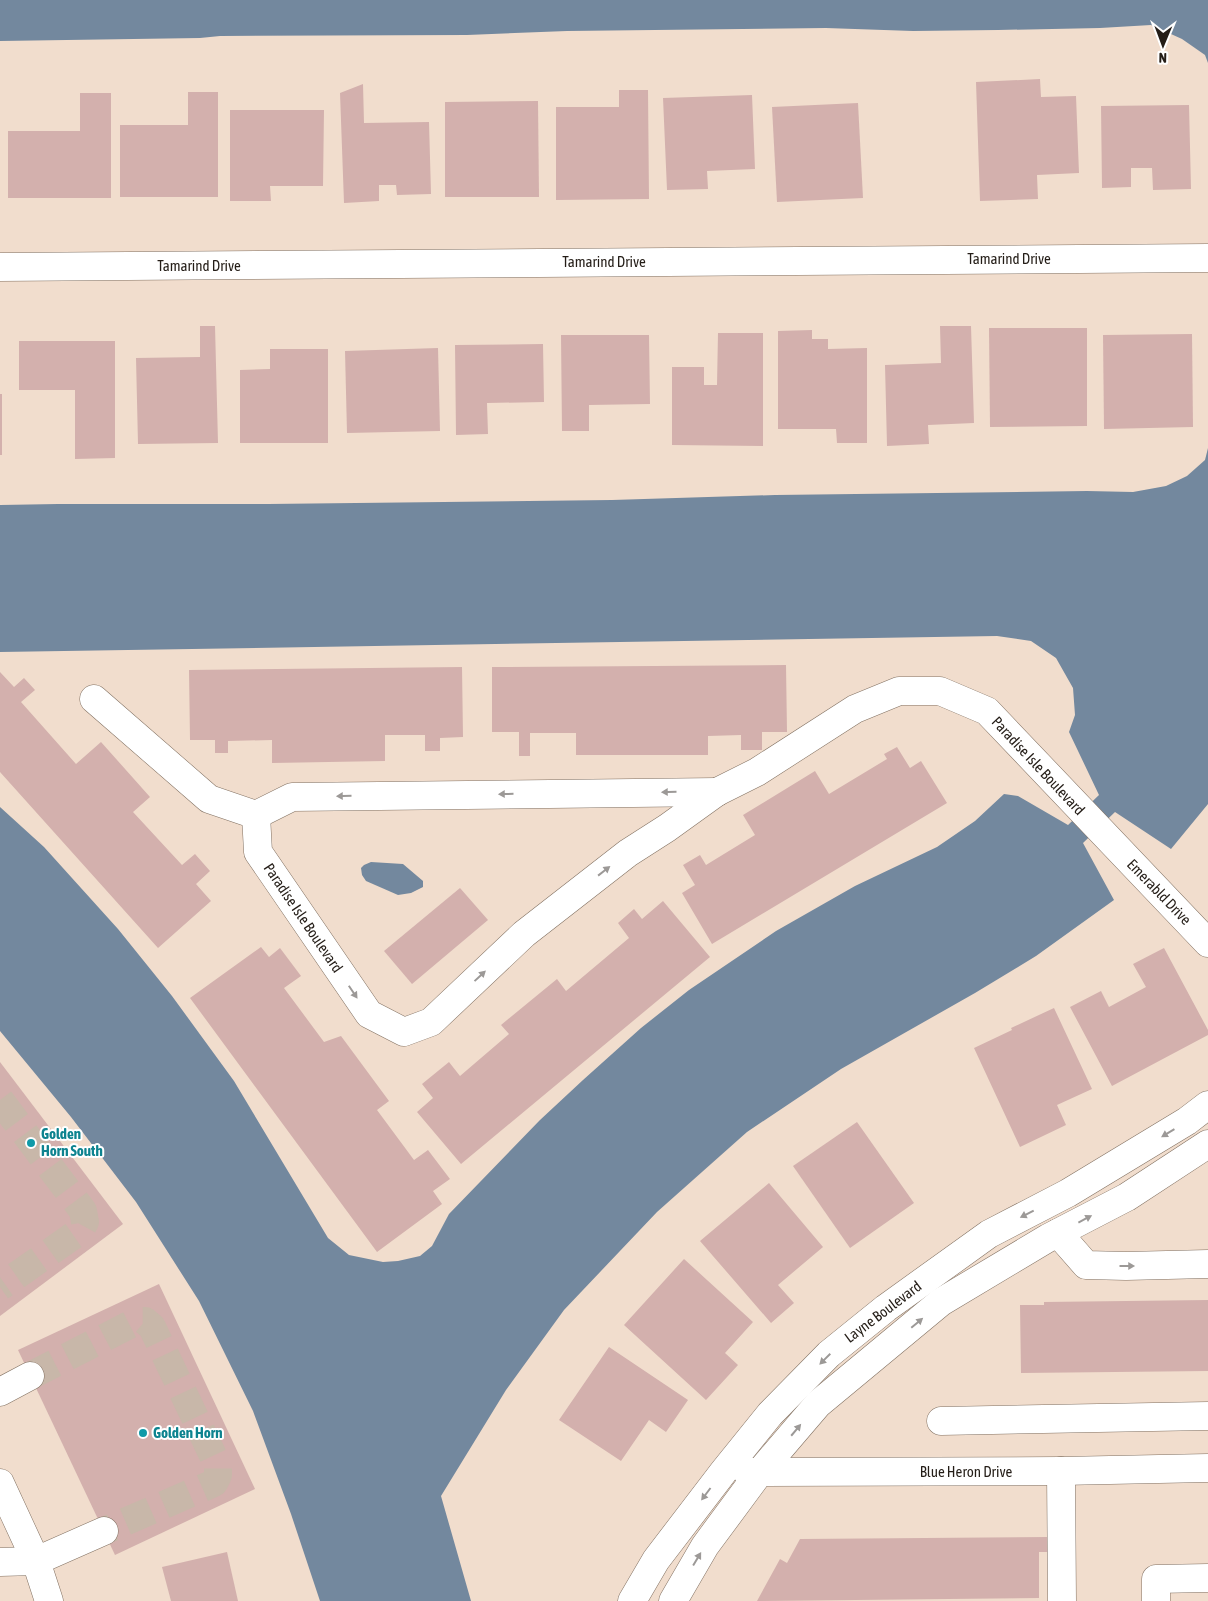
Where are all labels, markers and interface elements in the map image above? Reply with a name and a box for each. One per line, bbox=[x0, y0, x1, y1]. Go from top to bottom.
north arrow bbox=[1138, 20, 1188, 70]
text: N bbox=[1159, 50, 1167, 66]
street label: Tamarind Drive bbox=[967, 250, 1051, 267]
street label: Tamarind Drive bbox=[562, 253, 646, 270]
street label: Tamarind Drive bbox=[157, 257, 241, 274]
street label: Paradise Isle Boulevard bbox=[988, 713, 1088, 818]
one-way arrow bbox=[660, 788, 676, 796]
one-way arrow bbox=[498, 790, 514, 798]
one-way arrow bbox=[336, 792, 352, 800]
street label: Emerabld Drive bbox=[1124, 855, 1195, 928]
street label: Paradise Isle Boulevard bbox=[261, 860, 346, 976]
one-way arrow bbox=[598, 866, 611, 877]
one-way arrow bbox=[474, 970, 486, 982]
one-way arrow bbox=[349, 985, 358, 999]
place label: Golden Horn South bbox=[41, 1125, 103, 1159]
one-way arrow bbox=[1162, 1128, 1175, 1137]
marker: Golden Horn South bbox=[25, 1137, 37, 1149]
one-way arrow bbox=[1020, 1210, 1035, 1218]
one-way arrow bbox=[1077, 1215, 1092, 1223]
one-way arrow bbox=[1119, 1262, 1135, 1270]
street label: Layne Boulevard bbox=[841, 1277, 924, 1346]
one-way arrow bbox=[911, 1317, 924, 1328]
one-way arrow bbox=[819, 1353, 831, 1365]
place label: Golden Horn bbox=[153, 1424, 223, 1441]
one-way arrow bbox=[790, 1424, 801, 1436]
marker: Golden Horn bbox=[137, 1427, 149, 1439]
street label: Blue Heron Drive bbox=[920, 1463, 1013, 1480]
one-way arrow bbox=[701, 1487, 712, 1500]
one-way arrow bbox=[693, 1553, 702, 1566]

